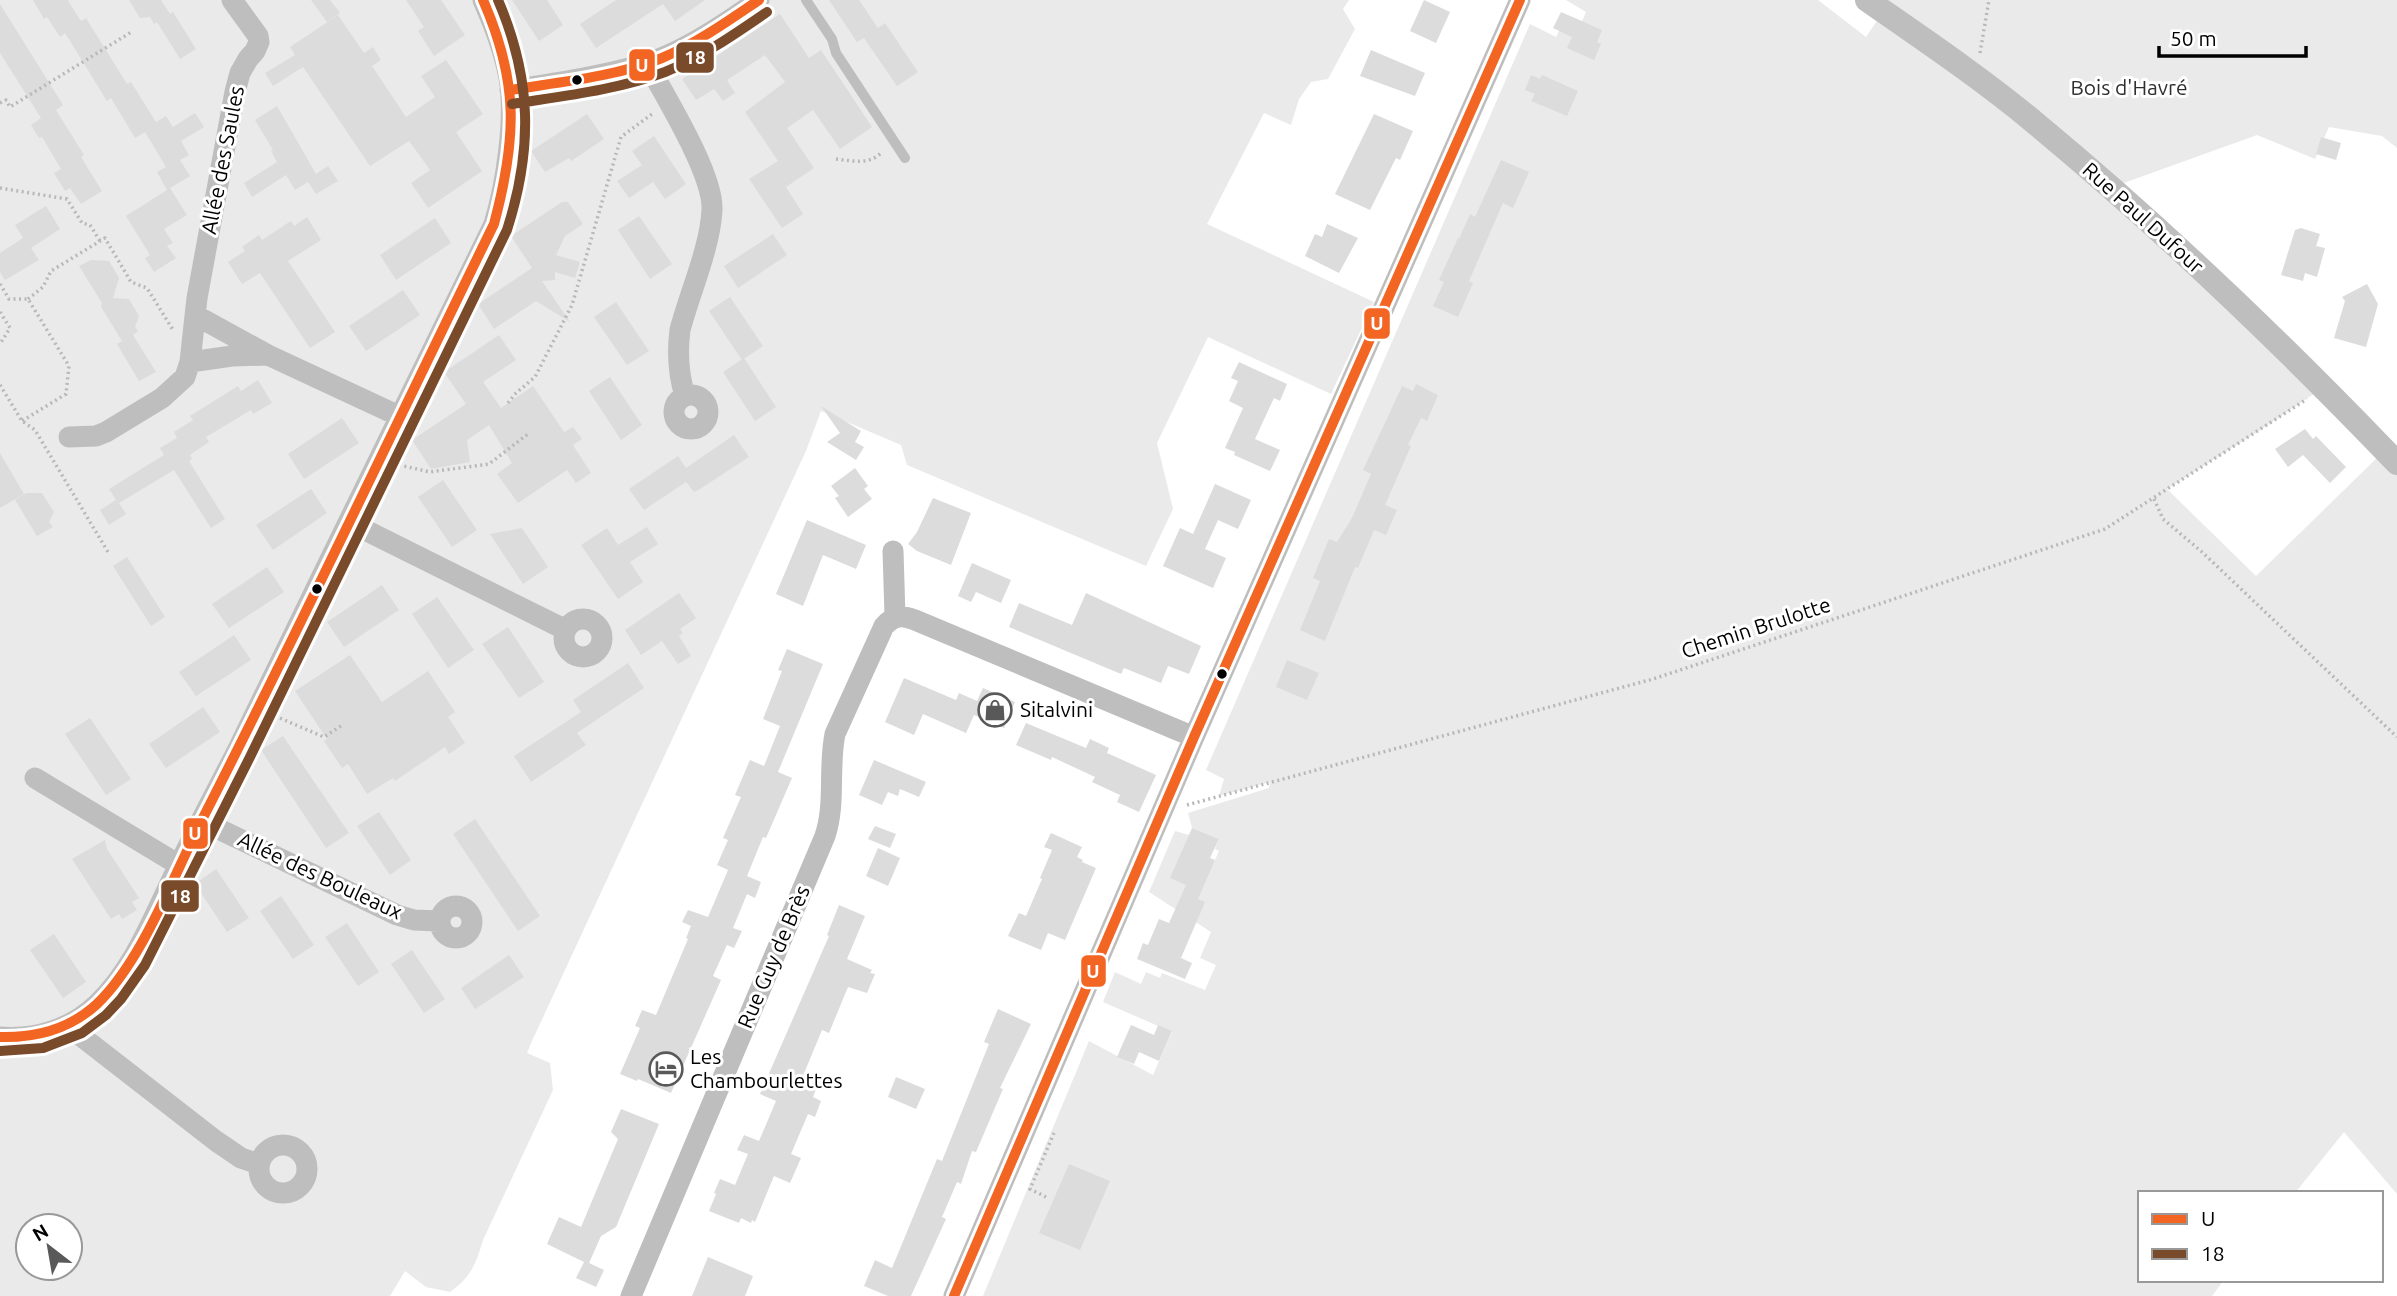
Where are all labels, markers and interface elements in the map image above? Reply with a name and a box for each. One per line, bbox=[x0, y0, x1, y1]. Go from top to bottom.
scale bar bbox=[2159, 14, 2306, 58]
text: 50 m bbox=[2170, 26, 2217, 50]
line badge: 18 bbox=[675, 41, 715, 74]
text: 18 bbox=[684, 46, 706, 68]
line badge: U bbox=[628, 48, 656, 82]
text: U bbox=[635, 54, 649, 76]
unlabelled marker bbox=[570, 73, 584, 87]
park label: Bois d'Havré bbox=[2070, 75, 2188, 99]
street label: Allée des Saules bbox=[196, 84, 248, 236]
street label: Rue Paul Dufour bbox=[2078, 157, 2209, 278]
line badge: U bbox=[1363, 307, 1391, 340]
text: U bbox=[1370, 312, 1384, 334]
unlabelled marker bbox=[310, 582, 324, 596]
street label: Chemin Brulotte bbox=[1678, 592, 1833, 663]
unlabelled marker bbox=[1215, 667, 1229, 681]
shop icon: Sitalvini bbox=[976, 691, 1014, 729]
place label: Sitalvini bbox=[1020, 697, 1093, 721]
line badge: U bbox=[182, 817, 209, 850]
text: U bbox=[188, 822, 202, 844]
street label: Allée des Bouleaux bbox=[234, 826, 407, 924]
line badge: 18 bbox=[160, 879, 200, 913]
street label: Rue Guy de Brès bbox=[732, 882, 814, 1032]
text: 18 bbox=[169, 885, 191, 907]
line badge: U bbox=[1080, 954, 1107, 988]
text: U bbox=[1086, 960, 1100, 982]
place label: Les Chambourlettes bbox=[690, 1044, 843, 1092]
hotel icon: Les Chambourlettes bbox=[647, 1050, 685, 1088]
legend bbox=[2138, 1191, 2383, 1282]
text: U bbox=[2201, 1206, 2215, 1230]
north arrow bbox=[14, 1212, 84, 1282]
text: N bbox=[28, 1219, 52, 1246]
text: 18 bbox=[2201, 1241, 2225, 1265]

